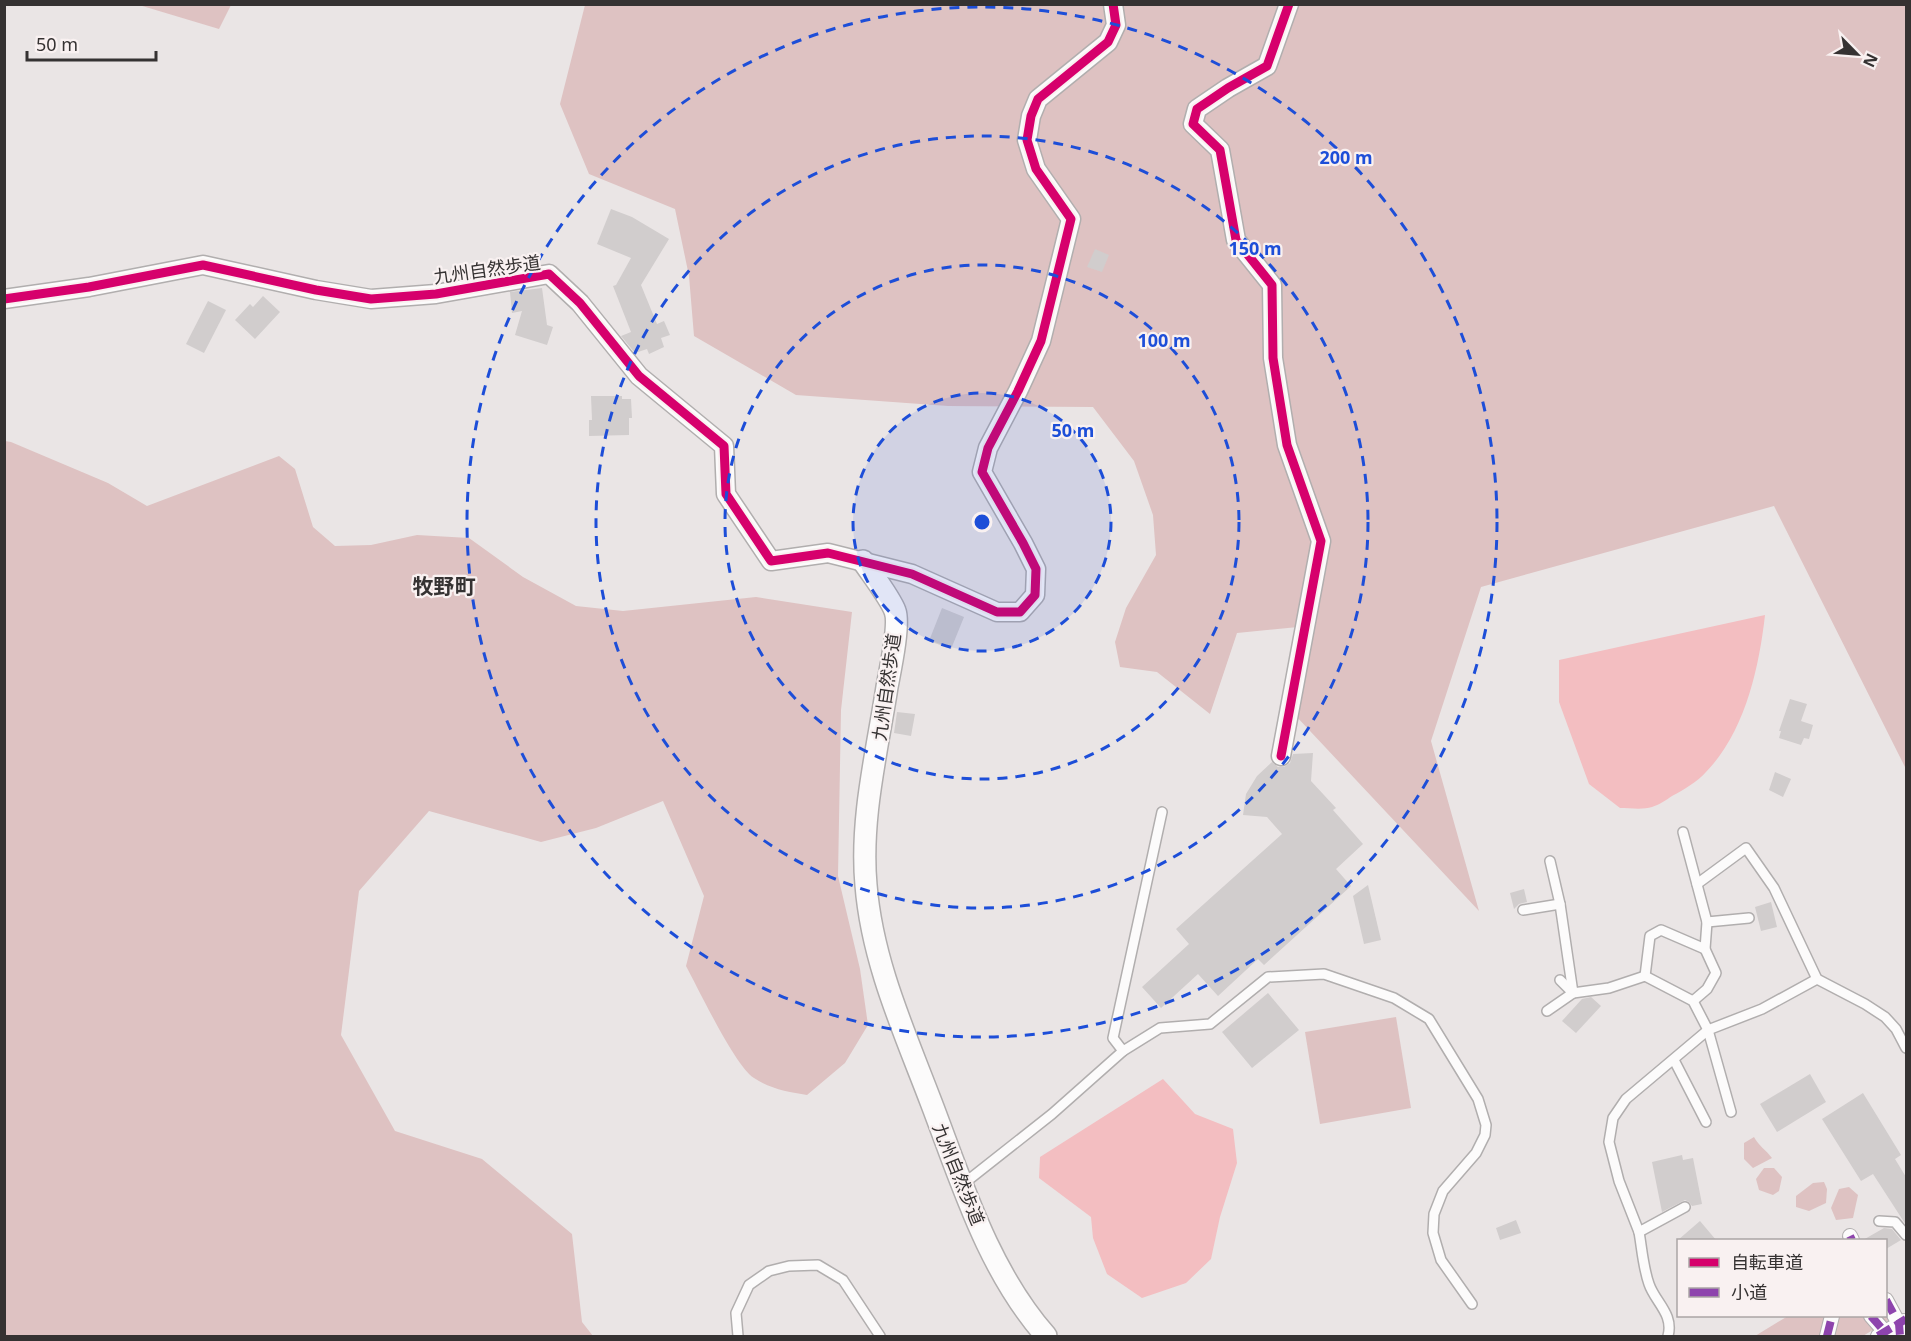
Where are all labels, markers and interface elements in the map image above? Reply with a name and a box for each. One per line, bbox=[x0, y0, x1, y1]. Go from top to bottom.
scale bar bbox=[27, 24, 156, 62]
north arrow bbox=[1827, 24, 1887, 84]
text: 50 m bbox=[36, 32, 78, 56]
text: N bbox=[1858, 50, 1883, 71]
text: 200 m bbox=[1319, 145, 1373, 169]
text: 150 m bbox=[1228, 236, 1282, 260]
street label: 九州自然歩道 bbox=[432, 250, 542, 288]
text: 100 m bbox=[1137, 328, 1191, 352]
text: 50 m bbox=[1052, 418, 1094, 442]
centre of rings bbox=[972, 512, 992, 532]
district label: 牧野町 bbox=[413, 572, 476, 600]
street label: 九州自然歩道 bbox=[867, 632, 905, 742]
street label: 九州自然歩道 bbox=[928, 1119, 990, 1229]
legend bbox=[1677, 1239, 1887, 1317]
text: 自転車道 bbox=[1731, 1250, 1803, 1274]
text: 小道 bbox=[1731, 1280, 1767, 1304]

